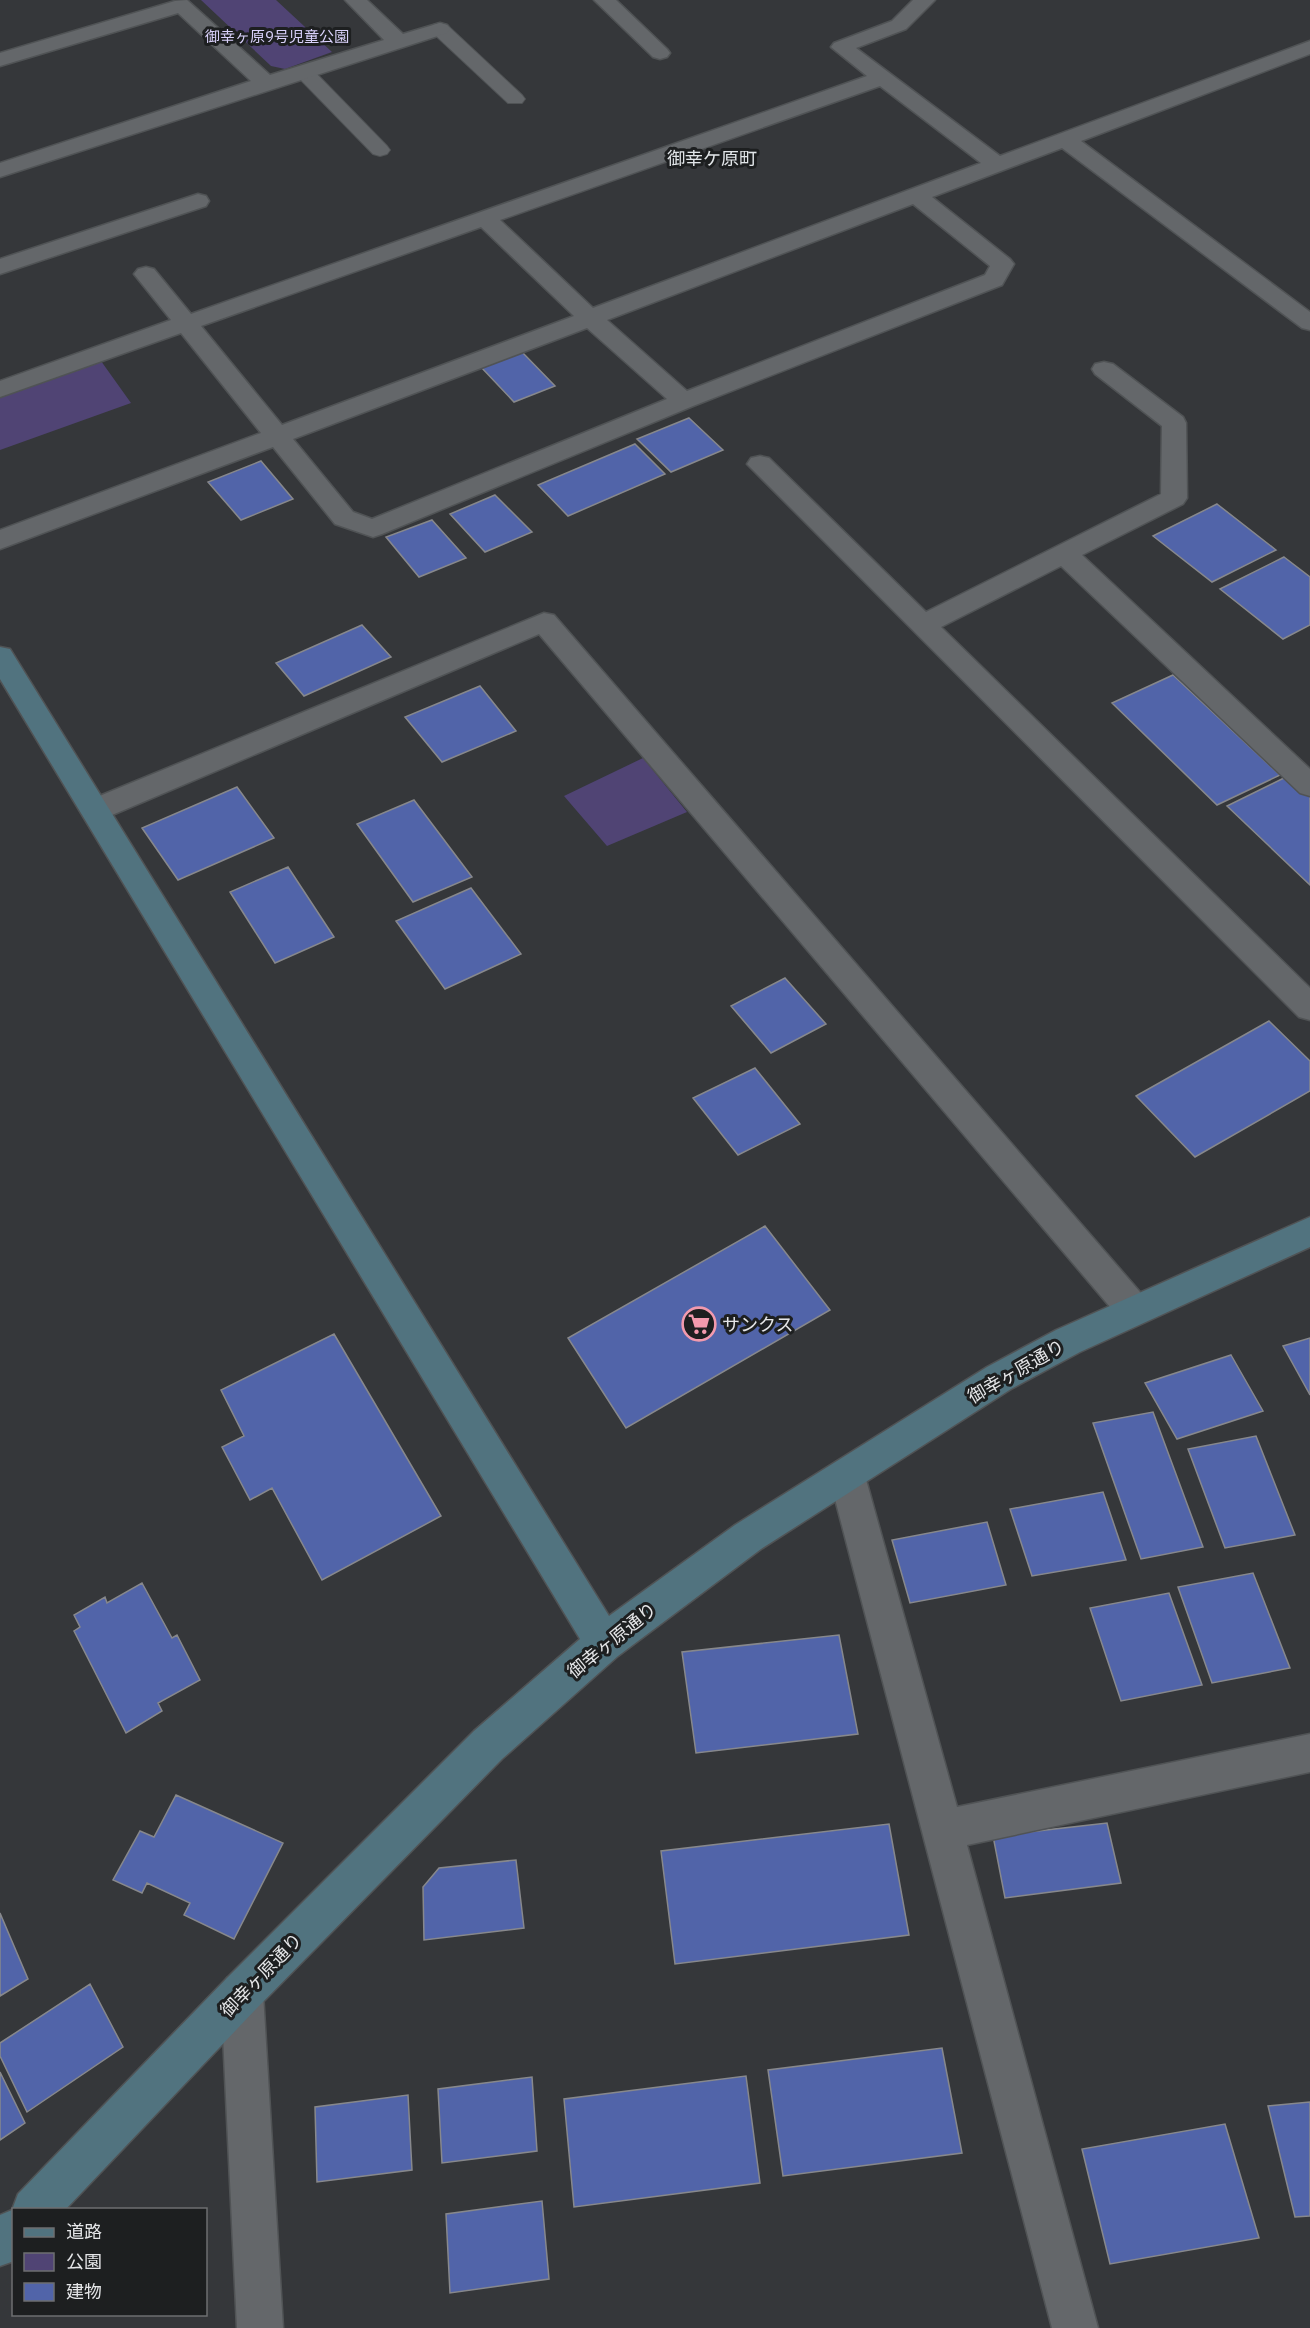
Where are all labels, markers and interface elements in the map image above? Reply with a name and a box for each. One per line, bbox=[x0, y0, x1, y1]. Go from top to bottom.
park label: 御幸ヶ原9号児童公園 bbox=[205, 27, 349, 46]
district label: 御幸ケ原町 bbox=[667, 147, 757, 170]
supermarket icon: サンクス bbox=[681, 1306, 717, 1342]
place label: サンクス bbox=[722, 1313, 793, 1336]
street label: 御幸ヶ原通り bbox=[963, 1334, 1069, 1408]
street label: 御幸ヶ原通り bbox=[563, 1597, 661, 1683]
street label: 御幸ヶ原通り bbox=[215, 1928, 307, 2022]
legend bbox=[12, 2208, 207, 2316]
text: 道路 bbox=[66, 2220, 102, 2243]
text: 公園 bbox=[66, 2250, 102, 2273]
text: 建物 bbox=[66, 2280, 102, 2303]

